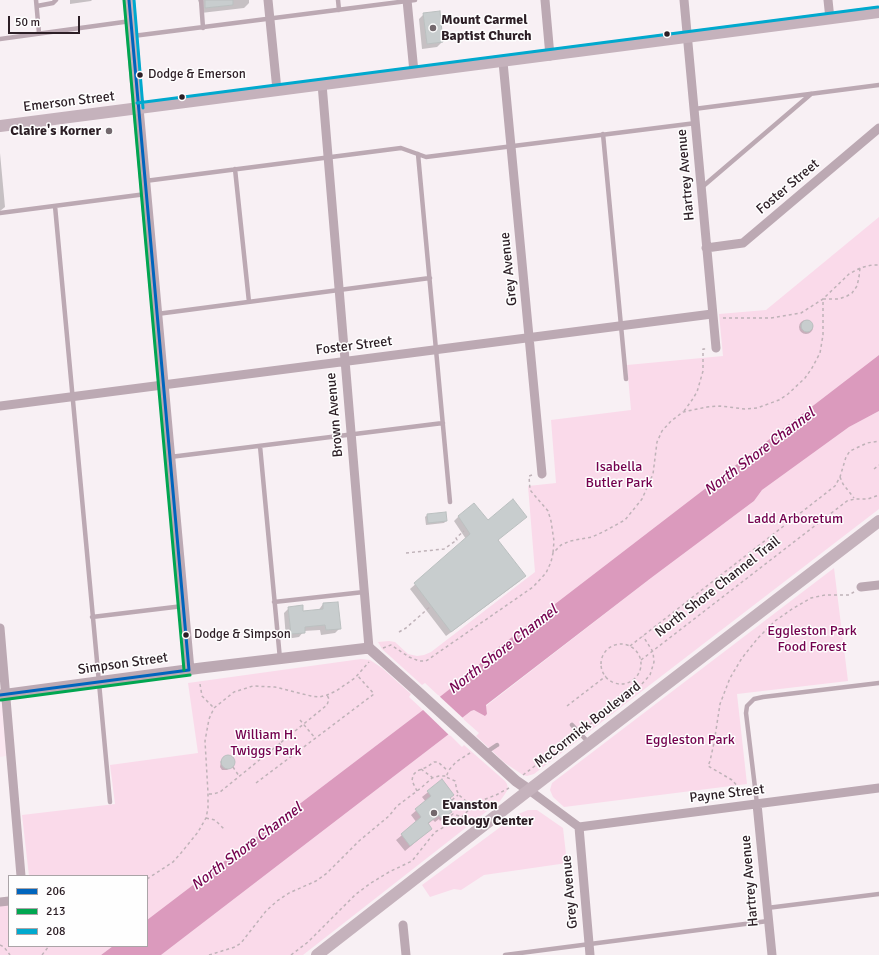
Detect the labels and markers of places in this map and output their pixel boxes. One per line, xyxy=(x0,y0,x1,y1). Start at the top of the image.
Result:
place label: Mount Carmel Baptist Church xyxy=(441,12,532,44)
marker: Mount Carmel Baptist Church xyxy=(428,23,438,33)
unlabelled marker xyxy=(662,29,672,39)
place label: Dodge & Emerson xyxy=(148,67,246,83)
marker: Dodge & Emerson xyxy=(135,70,145,80)
unlabelled marker xyxy=(177,92,187,102)
place label: Claire's Korner xyxy=(10,123,101,139)
marker: Claire's Korner xyxy=(104,126,114,136)
place label: Dodge & Simpson xyxy=(194,627,291,643)
marker: Dodge & Simpson xyxy=(181,630,191,640)
place label: Evanston Ecology Center xyxy=(442,797,534,830)
marker: Evanston Ecology Center xyxy=(429,808,439,818)

